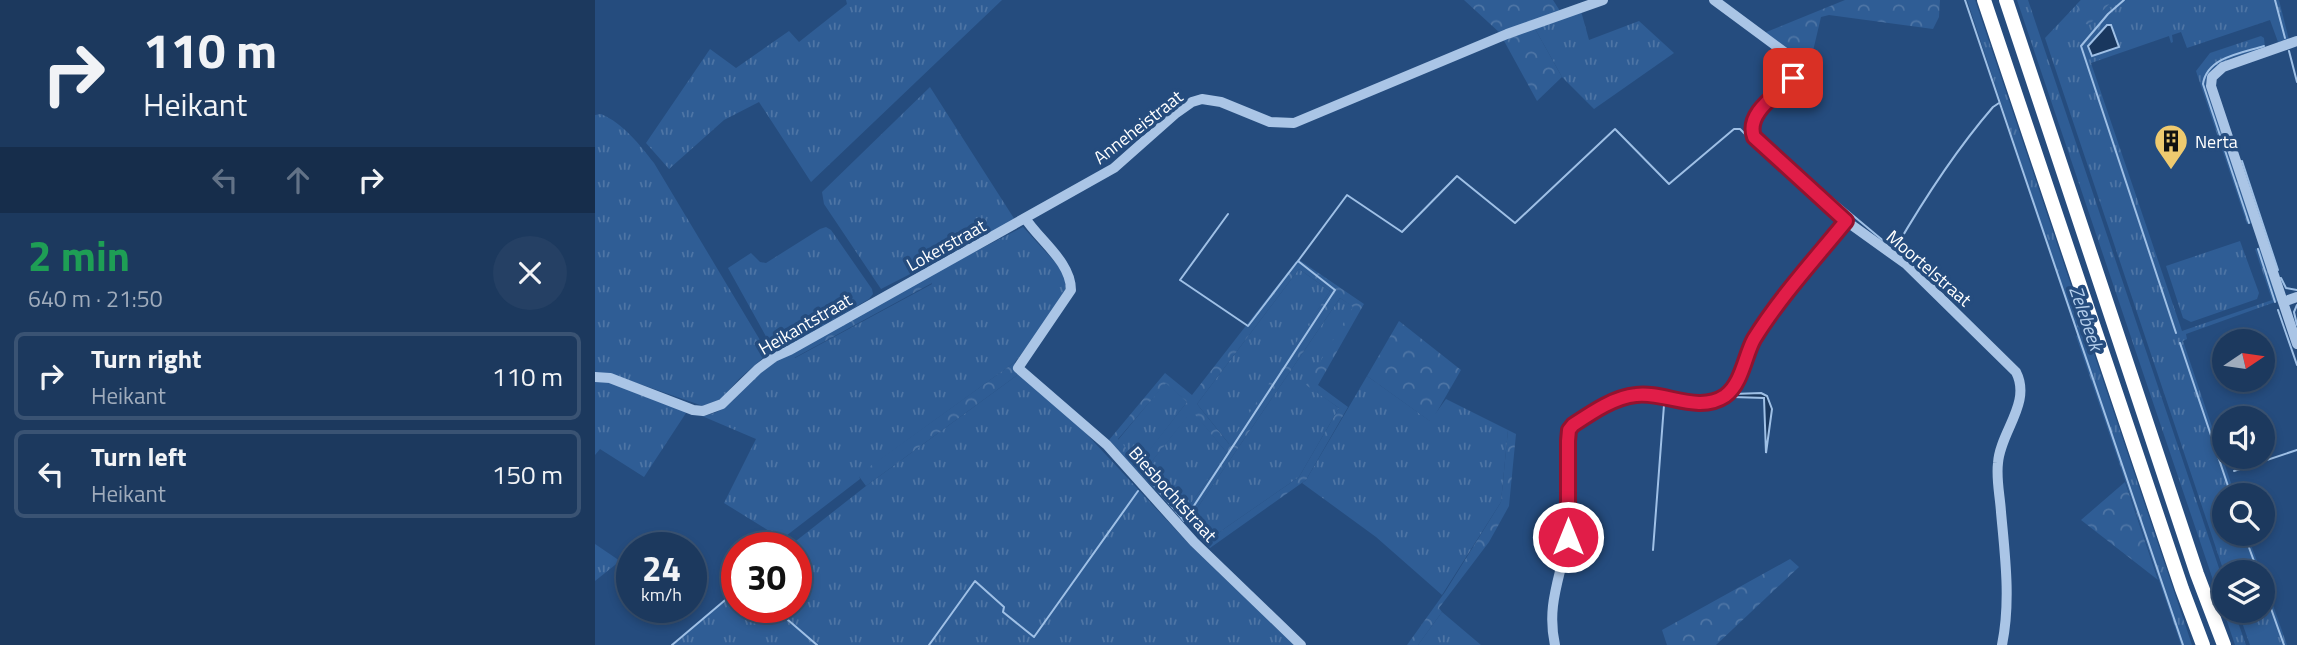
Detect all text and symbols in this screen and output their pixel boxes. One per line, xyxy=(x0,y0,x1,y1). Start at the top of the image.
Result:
text: 110 m xyxy=(143,12,277,87)
icon: right xyxy=(28,28,119,119)
pin xyxy=(1763,48,1823,108)
icon: arrive xyxy=(1774,59,1812,97)
text: Heikant xyxy=(143,80,247,128)
street label: Anneheistraat xyxy=(1087,83,1189,171)
building icon: Nerta xyxy=(2152,122,2190,171)
place label: Nerta xyxy=(2195,128,2238,155)
icon: left xyxy=(206,161,244,199)
icon: ahead xyxy=(279,161,317,199)
icon: right xyxy=(352,161,390,199)
street label: Lokerstraat xyxy=(901,212,991,278)
text: 2 min xyxy=(28,223,130,287)
street label: Moortelstraat xyxy=(1880,223,1978,313)
button: close xyxy=(493,236,567,310)
text: 640 m · 21:50 xyxy=(28,281,163,316)
water label: Zelebeek xyxy=(2062,282,2112,356)
street label: Heikantstraat xyxy=(753,286,857,362)
north arrow xyxy=(2212,329,2275,392)
map controls xyxy=(2212,329,2275,623)
text: Turn right xyxy=(91,339,202,378)
icon: right xyxy=(32,357,70,395)
text: 110 m xyxy=(492,357,563,396)
text: Heikant xyxy=(91,378,166,413)
button: sound xyxy=(2212,406,2275,469)
text: Turn left xyxy=(91,437,186,476)
street label: Biesbochtstraat xyxy=(1123,440,1224,548)
icon: left xyxy=(32,455,70,493)
text: 150 m xyxy=(492,455,563,494)
text: Heikant xyxy=(91,476,166,511)
button: search xyxy=(2212,483,2275,546)
position arrow xyxy=(1531,500,1605,574)
speed limit sign: 30 xyxy=(721,532,812,623)
text: 24 xyxy=(642,541,681,595)
button: layers xyxy=(2212,560,2275,623)
text: km/h xyxy=(641,581,682,608)

